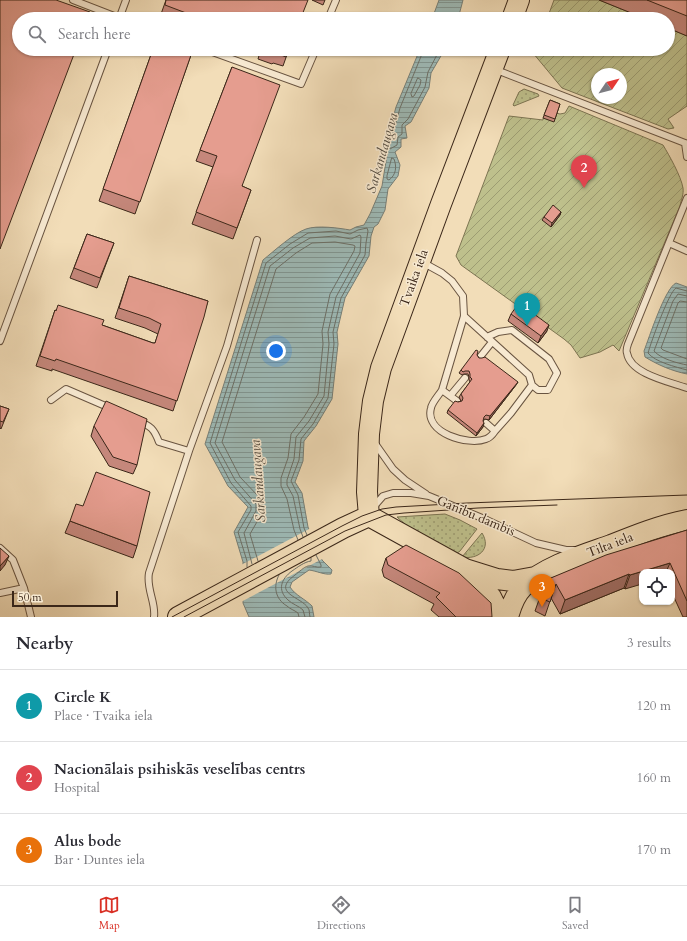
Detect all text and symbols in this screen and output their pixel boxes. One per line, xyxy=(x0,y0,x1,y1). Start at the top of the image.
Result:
search box xyxy=(12,12,675,56)
icon: search xyxy=(26,23,48,45)
text: Search here xyxy=(58,24,131,44)
north arrow xyxy=(591,68,627,104)
water label: Sarkandaugava xyxy=(361,111,403,195)
pin: 2 xyxy=(571,155,597,188)
street label: Tvaika iela xyxy=(395,246,433,309)
pin: 1 xyxy=(514,293,540,326)
your location xyxy=(266,341,286,361)
water label: Sarkandaugava xyxy=(246,439,270,523)
street label: Ganību dambis xyxy=(434,491,518,541)
street label: Tilta iela xyxy=(584,528,636,562)
map controls xyxy=(639,569,675,605)
button: locate xyxy=(639,569,675,605)
pin: 3 xyxy=(529,574,555,607)
scale bar xyxy=(12,589,118,608)
text: 50 m xyxy=(18,590,42,605)
text: Nearby xyxy=(16,632,73,655)
text: 3 results xyxy=(627,634,671,652)
text: Circle K xyxy=(54,687,111,707)
text: 1 xyxy=(26,697,32,715)
text: 120 m xyxy=(637,697,671,715)
text: Place · Tvaika iela xyxy=(54,707,153,725)
text: Nacionālais psihiskās veselības centrs xyxy=(54,759,305,779)
text: 2 xyxy=(26,769,32,787)
text: 160 m xyxy=(637,769,671,787)
text: Hospital xyxy=(54,779,100,797)
text: Alus bode xyxy=(54,831,121,851)
text: 3 xyxy=(26,841,32,859)
text: 170 m xyxy=(637,841,671,859)
text: Bar · Duntes iela xyxy=(54,851,145,869)
tab: Map xyxy=(98,894,120,933)
tab: Directions xyxy=(317,894,365,933)
tab: Saved xyxy=(562,894,589,933)

